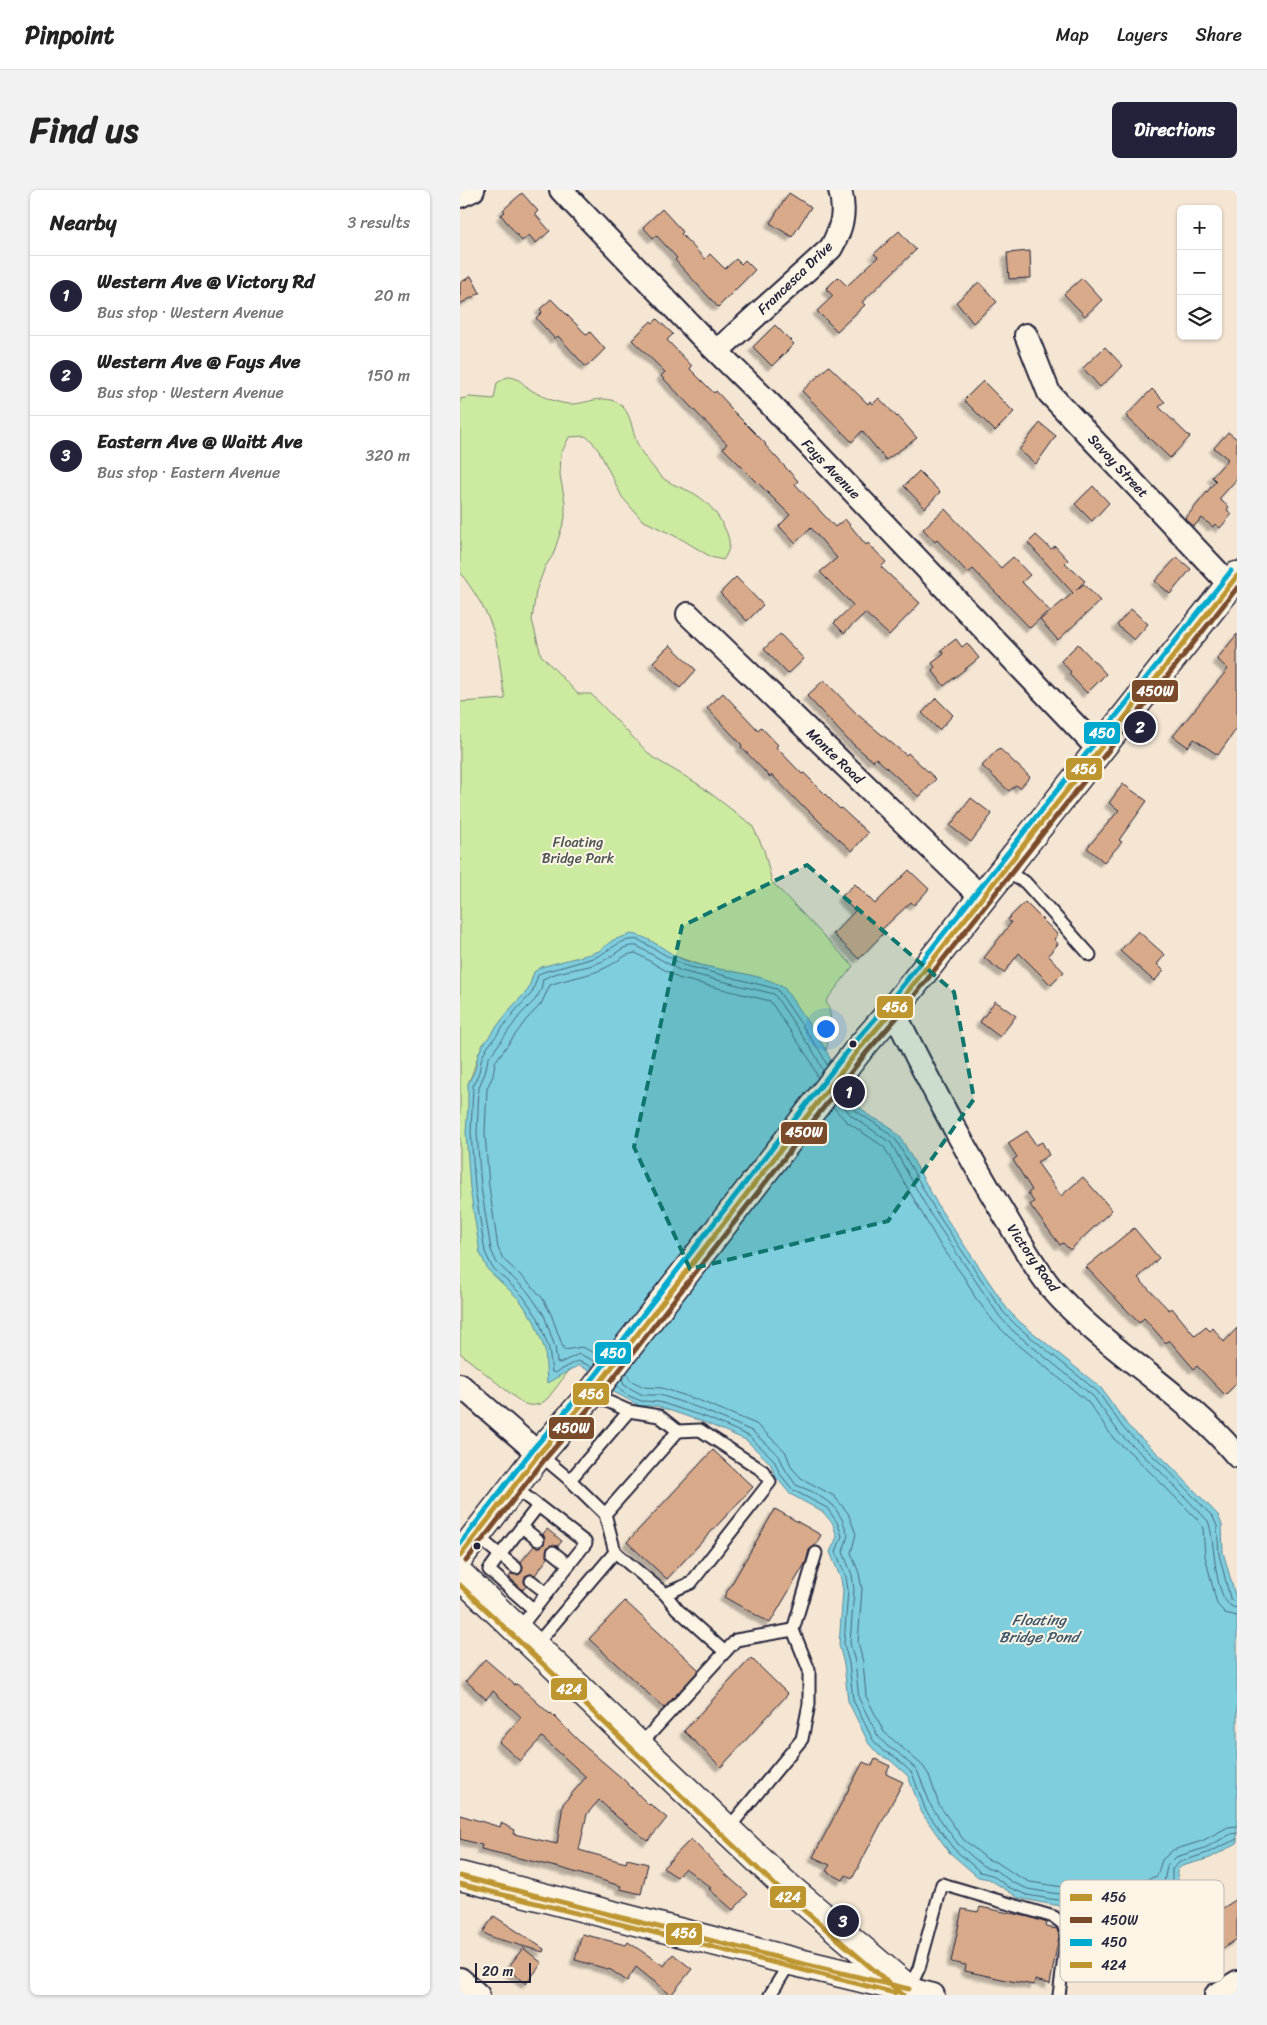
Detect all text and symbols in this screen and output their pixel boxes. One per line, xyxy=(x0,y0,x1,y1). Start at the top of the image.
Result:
text: Pinpoint xyxy=(25,14,114,56)
text: Map xyxy=(1056,19,1089,51)
text: Layers xyxy=(1117,19,1168,51)
text: Share xyxy=(1196,19,1242,51)
text: Find us xyxy=(30,99,138,161)
button: Directions xyxy=(1112,102,1237,158)
text: Nearby xyxy=(50,204,116,242)
map controls xyxy=(1177,205,1222,340)
button: + xyxy=(1177,205,1222,250)
text: 3 results xyxy=(347,208,410,237)
street label: Francesca Drive xyxy=(751,235,839,321)
button: − xyxy=(1177,250,1222,295)
text: Western Ave @ Victory Rd xyxy=(97,265,314,298)
text: 1 xyxy=(63,281,69,310)
text: 20 m xyxy=(374,281,410,310)
button: layers xyxy=(1177,295,1222,340)
text: Bus stop · Western Avenue xyxy=(97,298,284,327)
text: Western Ave @ Fays Ave xyxy=(97,345,301,378)
text: 2 xyxy=(61,361,71,390)
text: 150 m xyxy=(367,361,410,390)
text: Bus stop · Western Avenue xyxy=(97,378,284,407)
text: Eastern Ave @ Waitt Ave xyxy=(97,425,302,458)
street label: Savoy Street xyxy=(1081,428,1155,504)
street label: Fays Avenue xyxy=(795,433,867,505)
text: 3 xyxy=(62,441,70,470)
text: 320 m xyxy=(365,441,410,470)
text: Bus stop · Eastern Avenue xyxy=(97,458,280,487)
line badge: 450W xyxy=(1131,679,1179,703)
text: 450W xyxy=(1136,679,1175,704)
pin: 2 xyxy=(1124,708,1156,746)
line badge: 450 xyxy=(1083,721,1121,745)
text: 450 xyxy=(1088,721,1115,746)
street label: Monte Road xyxy=(800,722,871,791)
line badge: 456 xyxy=(1065,757,1103,781)
text: 456 xyxy=(1070,757,1097,782)
park label: Floating Bridge Park xyxy=(542,830,615,871)
line badge: 456 xyxy=(876,995,914,1019)
text: 456 xyxy=(881,995,908,1020)
your location xyxy=(813,1016,839,1042)
unlabelled marker xyxy=(848,1039,858,1049)
pin: 1 xyxy=(833,1073,865,1111)
text: 450W xyxy=(785,1120,824,1145)
line badge: 450W xyxy=(780,1121,828,1145)
street label: Victory Road xyxy=(1000,1219,1067,1299)
line badge: 450 xyxy=(594,1341,632,1365)
text: 450 xyxy=(599,1341,626,1366)
line badge: 456 xyxy=(572,1382,610,1406)
text: 456 xyxy=(577,1382,604,1407)
line badge: 450W xyxy=(548,1416,595,1440)
text: 450W xyxy=(552,1416,591,1441)
unlabelled marker xyxy=(472,1541,482,1551)
water label: Floating Bridge Pond xyxy=(999,1607,1083,1650)
line badge: 424 xyxy=(550,1677,588,1701)
text: 424 xyxy=(555,1677,582,1702)
legend xyxy=(1060,1880,1224,1982)
line badge: 424 xyxy=(769,1885,807,1909)
text: 424 xyxy=(774,1885,801,1910)
text: 456 xyxy=(1101,1885,1126,1910)
pin: 3 xyxy=(827,1902,859,1940)
text: 450W xyxy=(1101,1908,1138,1933)
text: 456 xyxy=(670,1921,697,1946)
line badge: 456 xyxy=(665,1922,703,1946)
text: 450 xyxy=(1101,1930,1127,1955)
text: 424 xyxy=(1101,1953,1127,1978)
text: 20 m xyxy=(482,1959,513,1984)
scale bar xyxy=(475,1960,531,1983)

